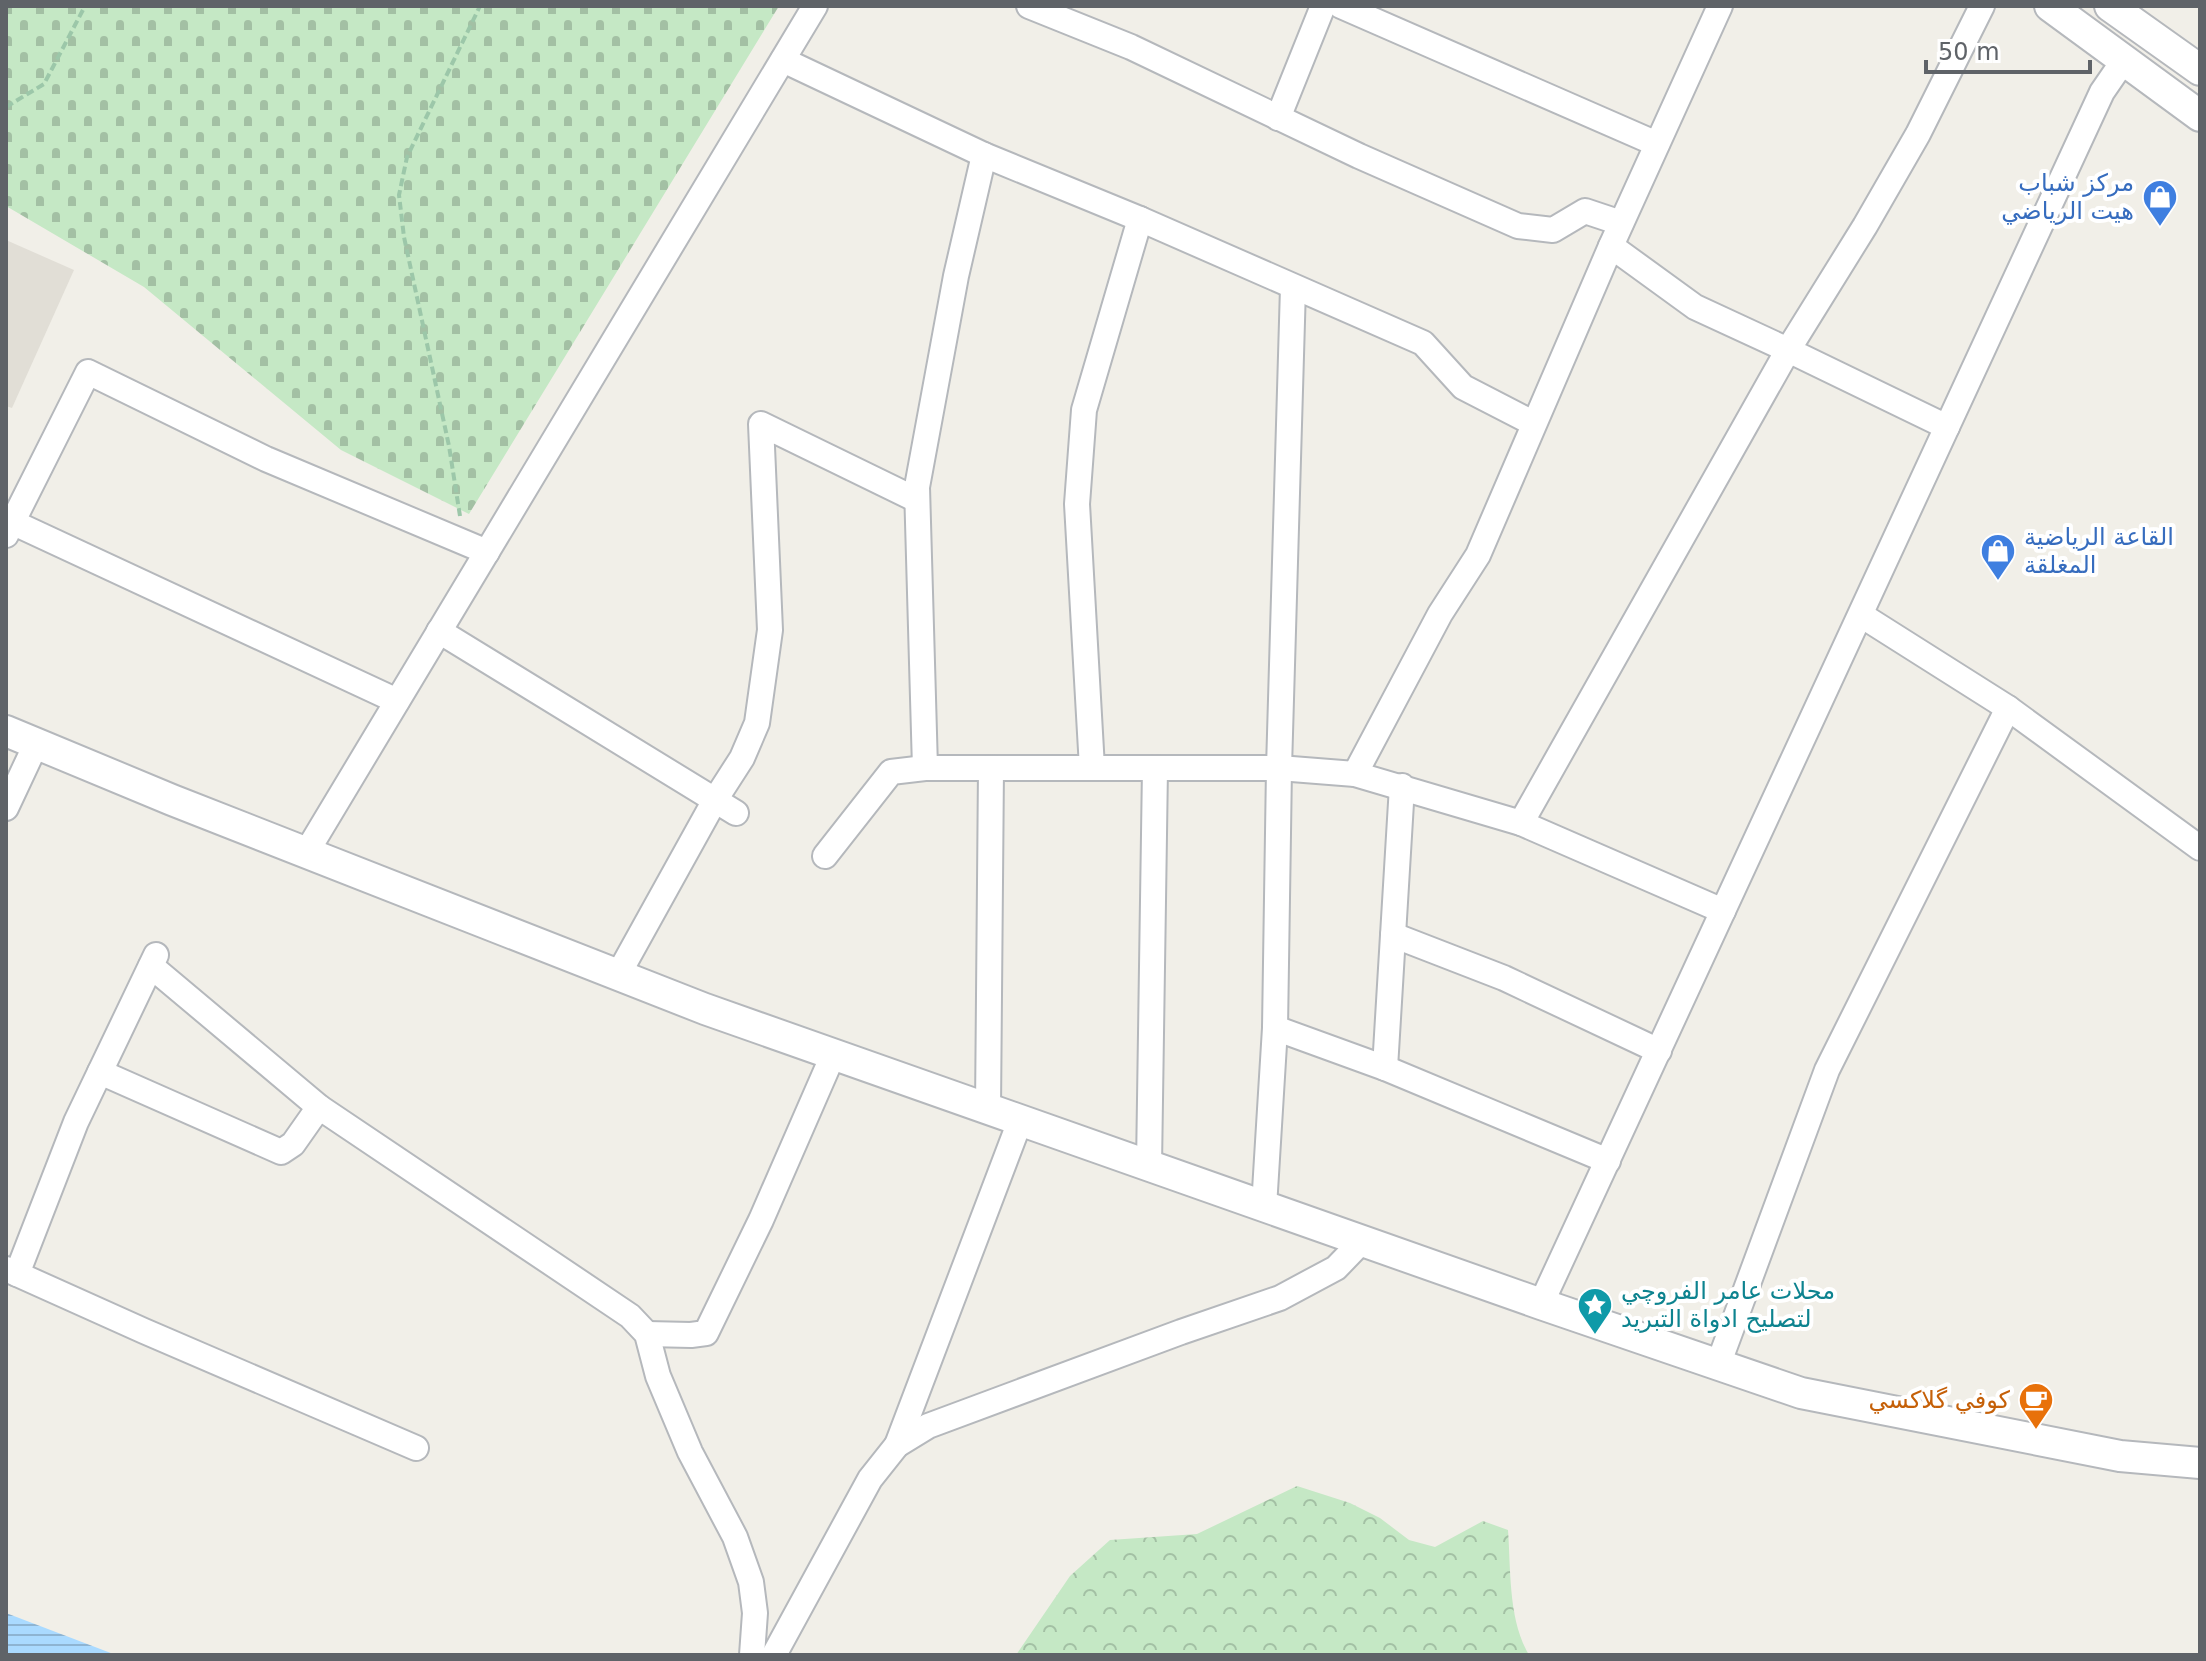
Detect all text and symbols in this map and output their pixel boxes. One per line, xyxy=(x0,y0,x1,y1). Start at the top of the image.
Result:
scale bar xyxy=(1926,24,2090,74)
text: 50 m xyxy=(1938,38,2000,66)
place label: مركز شباب هيت الرياضي xyxy=(2001,169,2134,225)
shop icon: مركز شباب هيت الرياضي xyxy=(2141,178,2179,228)
place label: القاعة الرياضية المغلقة xyxy=(2024,523,2174,579)
shop icon: القاعة الرياضية المغلقة xyxy=(1979,532,2017,582)
place label: محلات عامر الفروچي لتصليح ادواة التبريد xyxy=(1621,1277,1835,1333)
place icon: محلات عامر الفروچي لتصليح ادواة التبريد xyxy=(1576,1286,1614,1336)
cafe icon: كوفي گلاكسي xyxy=(2017,1381,2055,1431)
place label: كوفي گلاكسي xyxy=(1868,1386,2011,1414)

